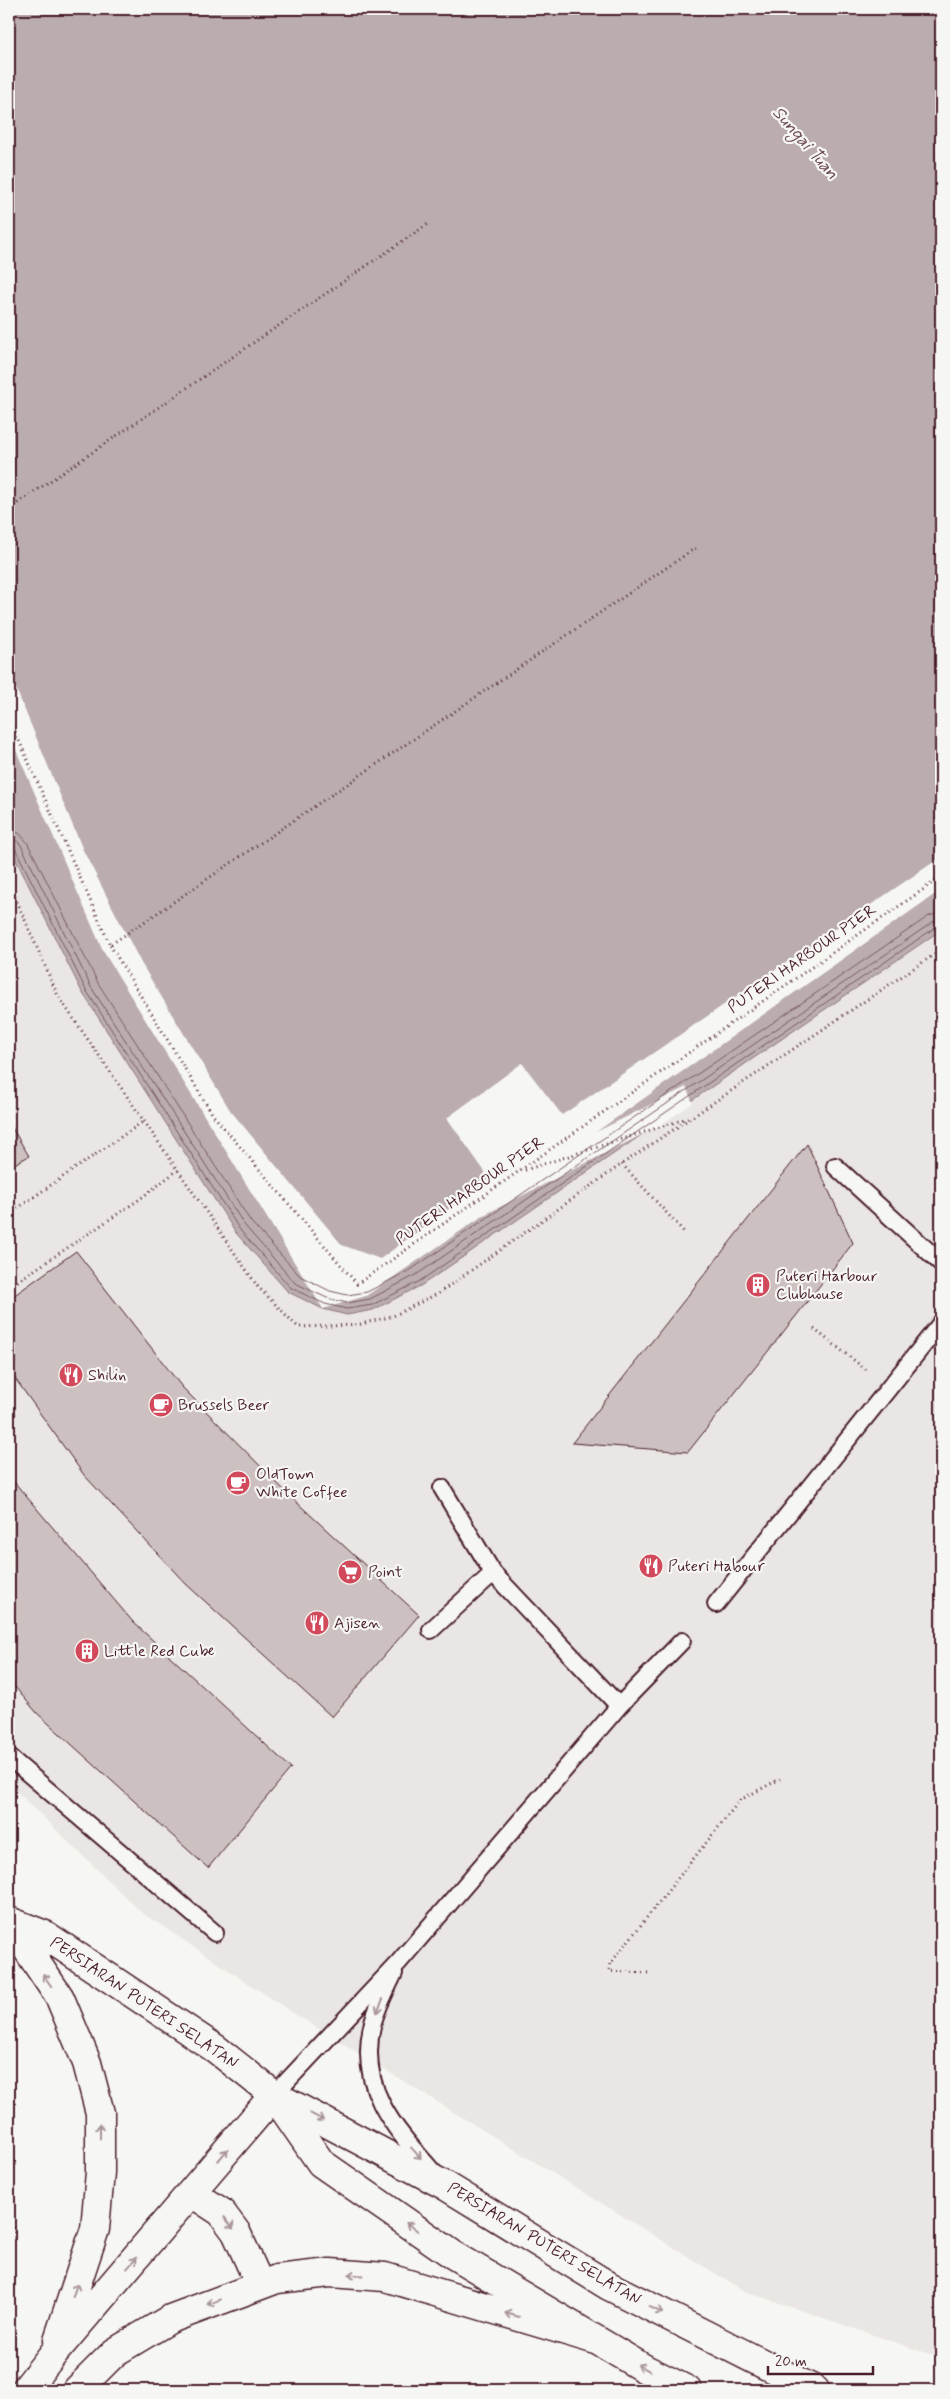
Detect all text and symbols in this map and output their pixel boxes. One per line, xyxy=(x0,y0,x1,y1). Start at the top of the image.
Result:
water label: Sungai Tuan xyxy=(765,101,844,186)
street label: PUTERI HARBOUR PIER xyxy=(724,900,880,1018)
street label: PUTERI HARBOUR PIER xyxy=(392,1132,548,1250)
place label: Puteri Harbour Clubhouse xyxy=(776,1266,878,1305)
building icon: Puteri Harbour Clubhouse xyxy=(745,1272,771,1298)
restaurant icon: Shilin xyxy=(58,1362,84,1388)
place label: Shilin xyxy=(88,1365,126,1386)
cafe icon: Brussels Beer xyxy=(148,1392,174,1418)
place label: Brussels Beer xyxy=(178,1395,270,1416)
place label: OldTown White Coffee xyxy=(256,1464,348,1503)
cafe icon: OldTown White Coffee xyxy=(225,1470,251,1496)
restaurant icon: Puteri Habour xyxy=(638,1553,664,1579)
place label: Puteri Habour xyxy=(668,1556,765,1577)
supermarket icon: Point xyxy=(337,1559,363,1585)
place label: Point xyxy=(368,1562,403,1583)
restaurant icon: Ajisen xyxy=(304,1610,330,1636)
place label: Ajisen xyxy=(334,1613,381,1634)
building icon: Little Red Cube xyxy=(74,1638,100,1664)
place label: Little Red Cube xyxy=(104,1641,215,1662)
street label: PERSIARAN PUTERI SELATAN xyxy=(46,1932,243,2074)
one-way arrow xyxy=(42,1973,52,1987)
one-way arrow xyxy=(374,1998,384,2013)
one-way arrow xyxy=(309,2113,323,2123)
one-way arrow xyxy=(95,2123,105,2140)
one-way arrow xyxy=(410,2147,422,2160)
one-way arrow xyxy=(217,2149,229,2162)
street label: PERSIARAN PUTERI SELATAN xyxy=(443,2178,645,2311)
one-way arrow xyxy=(224,2216,235,2229)
one-way arrow xyxy=(405,2221,419,2232)
one-way arrow xyxy=(126,2257,137,2270)
one-way arrow xyxy=(348,2271,364,2280)
one-way arrow xyxy=(71,2283,80,2299)
one-way arrow xyxy=(207,2298,222,2307)
one-way arrow xyxy=(648,2306,663,2315)
one-way arrow xyxy=(505,2310,521,2320)
scale bar xyxy=(768,2344,872,2376)
text: 20 m xyxy=(775,2352,807,2372)
one-way arrow xyxy=(636,2363,651,2373)

